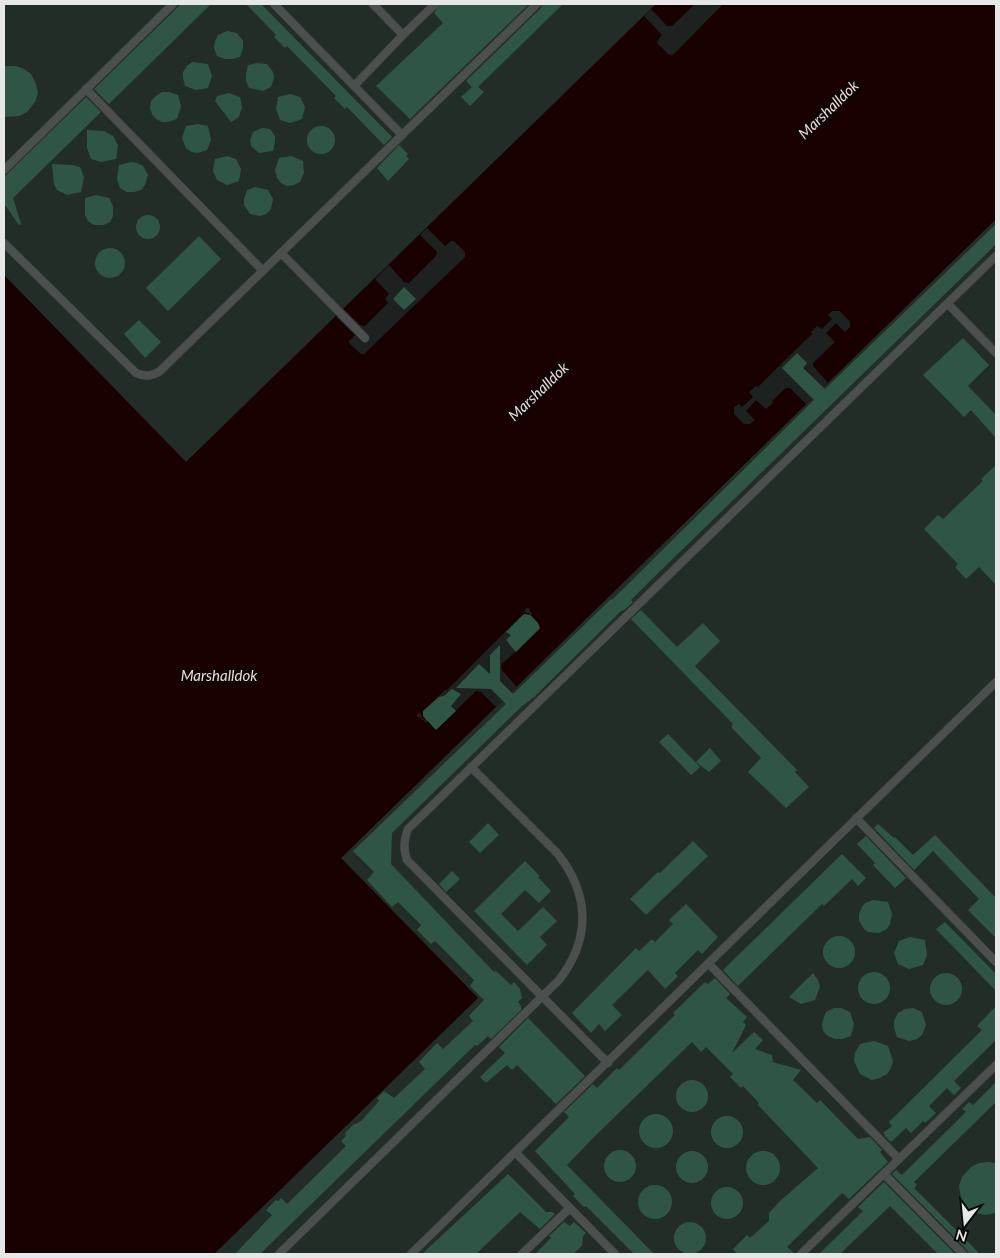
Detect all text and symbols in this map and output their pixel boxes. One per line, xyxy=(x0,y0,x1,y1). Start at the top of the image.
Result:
water label: Marshalldok xyxy=(794,75,862,142)
water label: Marshalldok xyxy=(504,357,572,424)
water label: Marshalldok xyxy=(181,666,258,684)
north arrow xyxy=(940,1198,990,1248)
text: N xyxy=(954,1226,969,1246)

